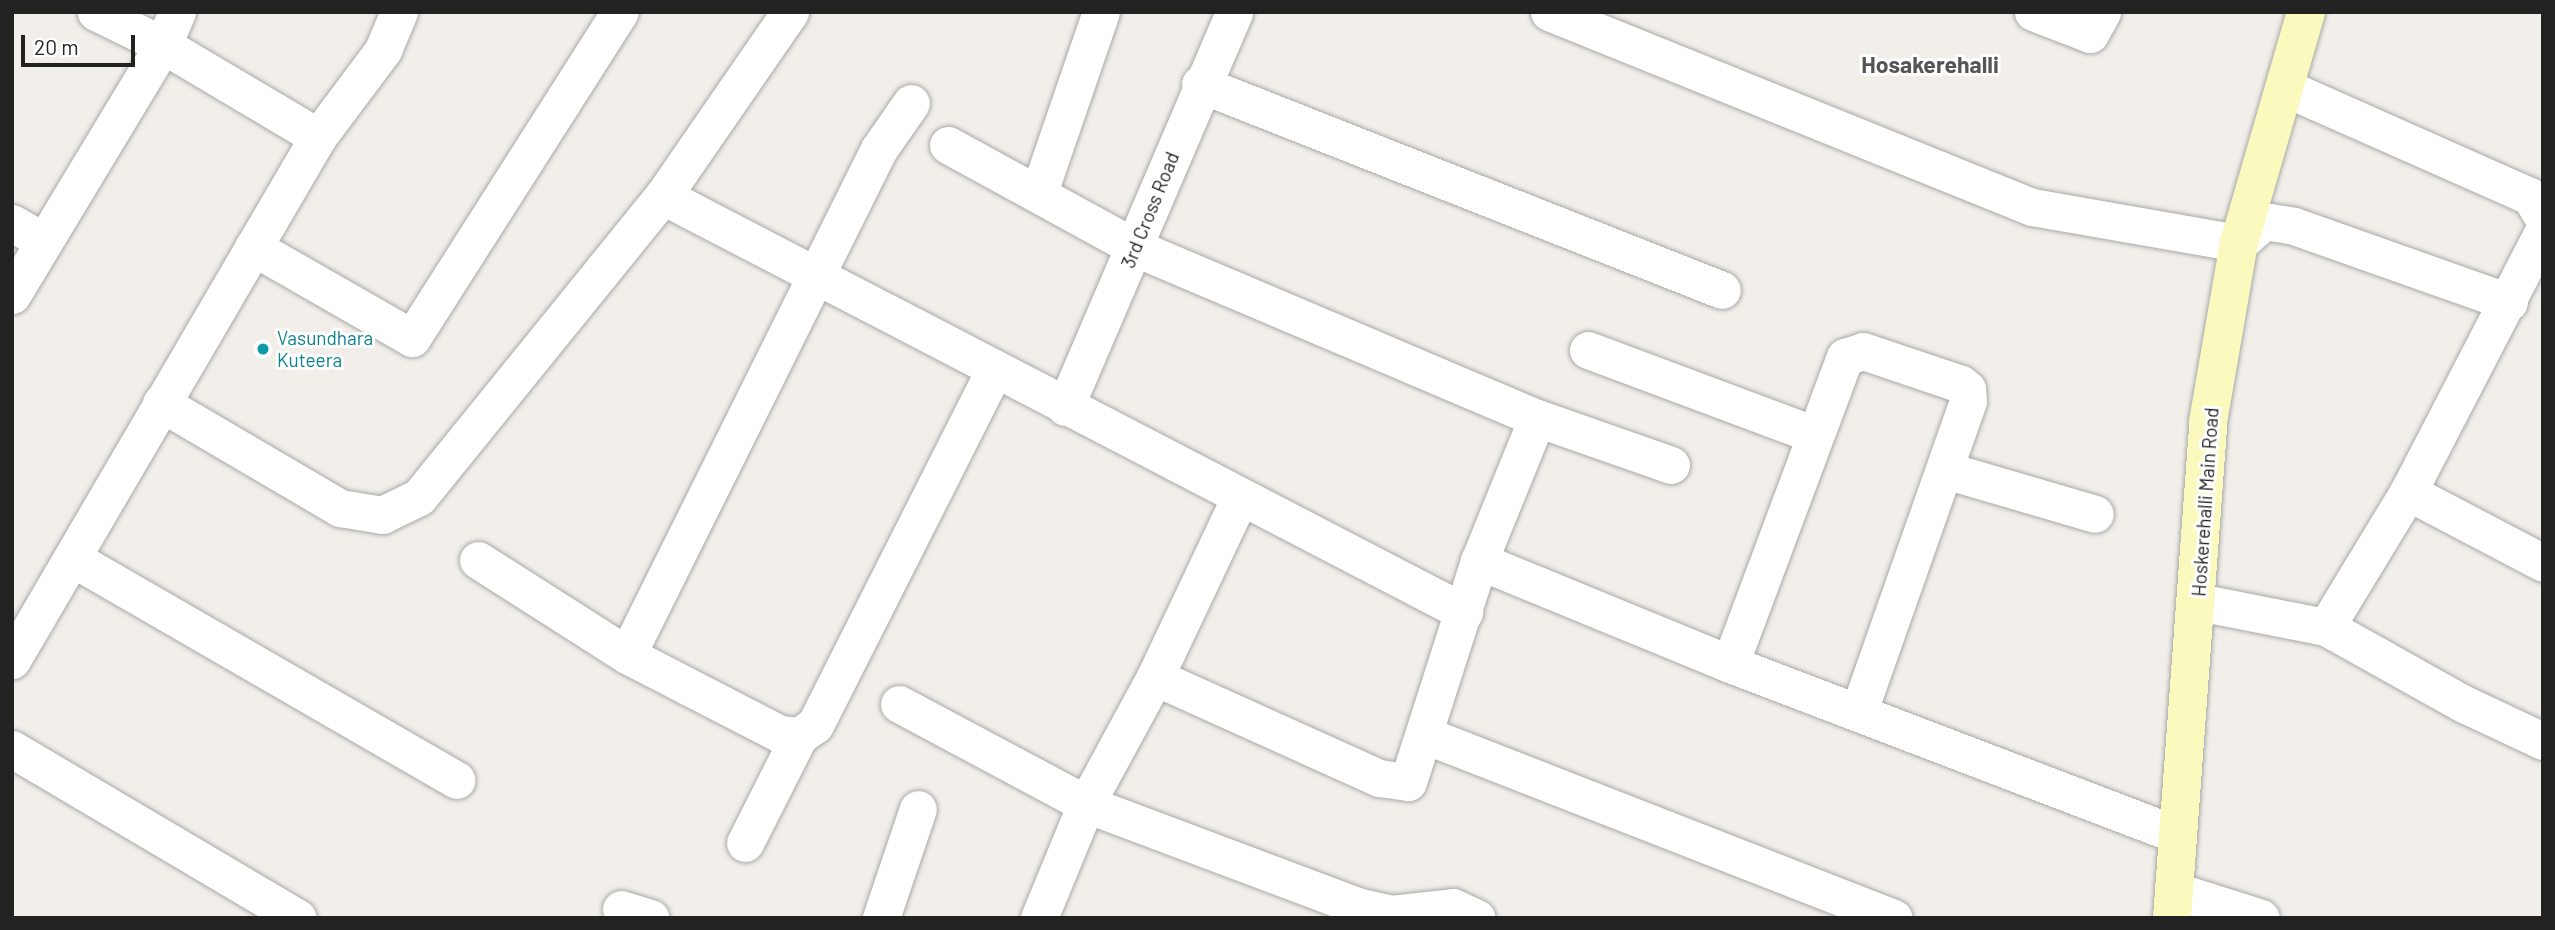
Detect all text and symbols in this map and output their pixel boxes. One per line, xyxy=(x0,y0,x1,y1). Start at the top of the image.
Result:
scale bar xyxy=(24,21,138,65)
text: 20 m xyxy=(34,34,79,59)
district label: Hosakerehalli xyxy=(1861,50,1999,78)
street label: 3rd Cross Road xyxy=(1116,149,1184,271)
place label: Vasundhara Kuteera xyxy=(277,327,373,371)
marker: Vasundhara Kuteera xyxy=(255,341,271,357)
street label: Hoskerehalli Main Road xyxy=(2187,407,2223,597)

